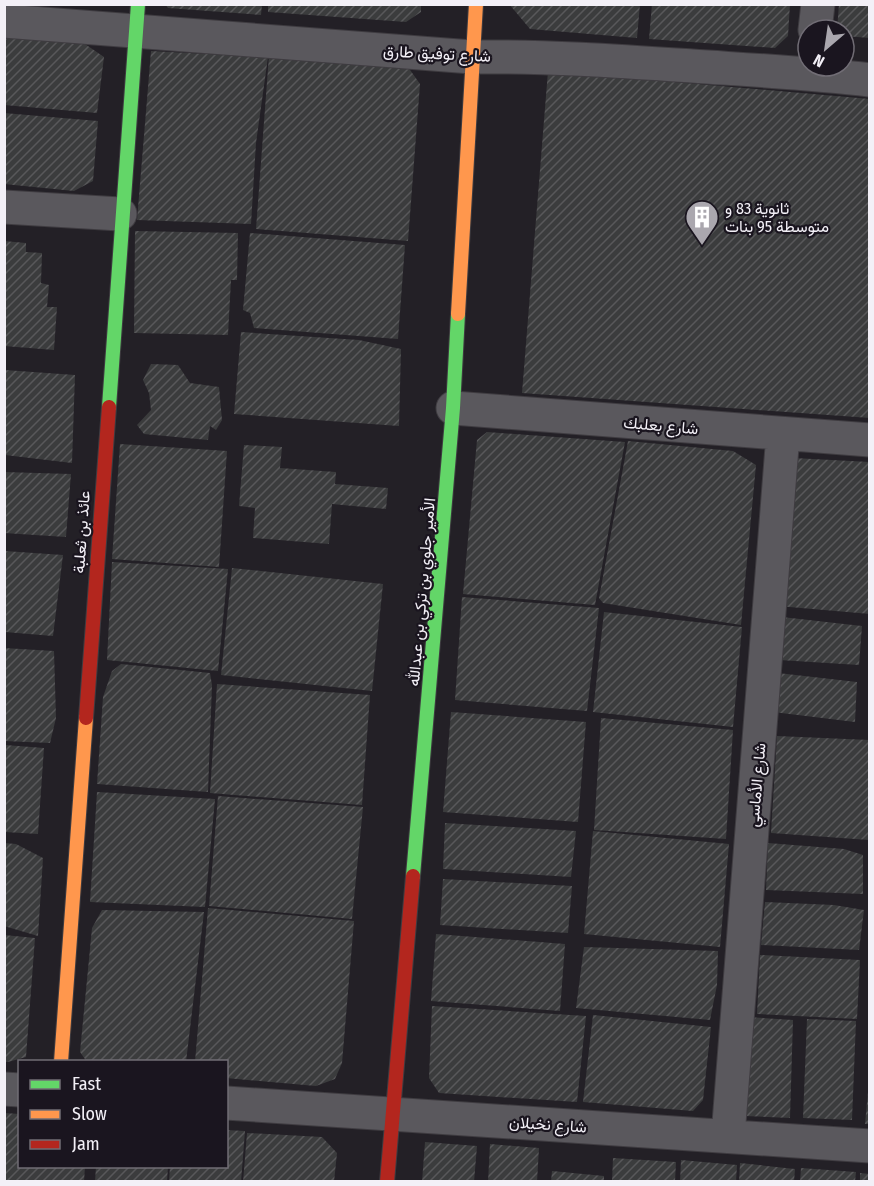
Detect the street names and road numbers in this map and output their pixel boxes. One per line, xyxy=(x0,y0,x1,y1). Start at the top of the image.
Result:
street label: شارع توفيق طارق xyxy=(383,41,491,68)
street label: شارع بعلبك xyxy=(623,413,699,440)
street label: عائذ بن ثعلبة xyxy=(69,490,95,574)
street label: الأمير جلوي بن تركي بن عبدالله xyxy=(404,497,443,687)
street label: شارع الأماسي xyxy=(743,742,774,828)
street label: شارع نخيلان xyxy=(508,1112,587,1139)

